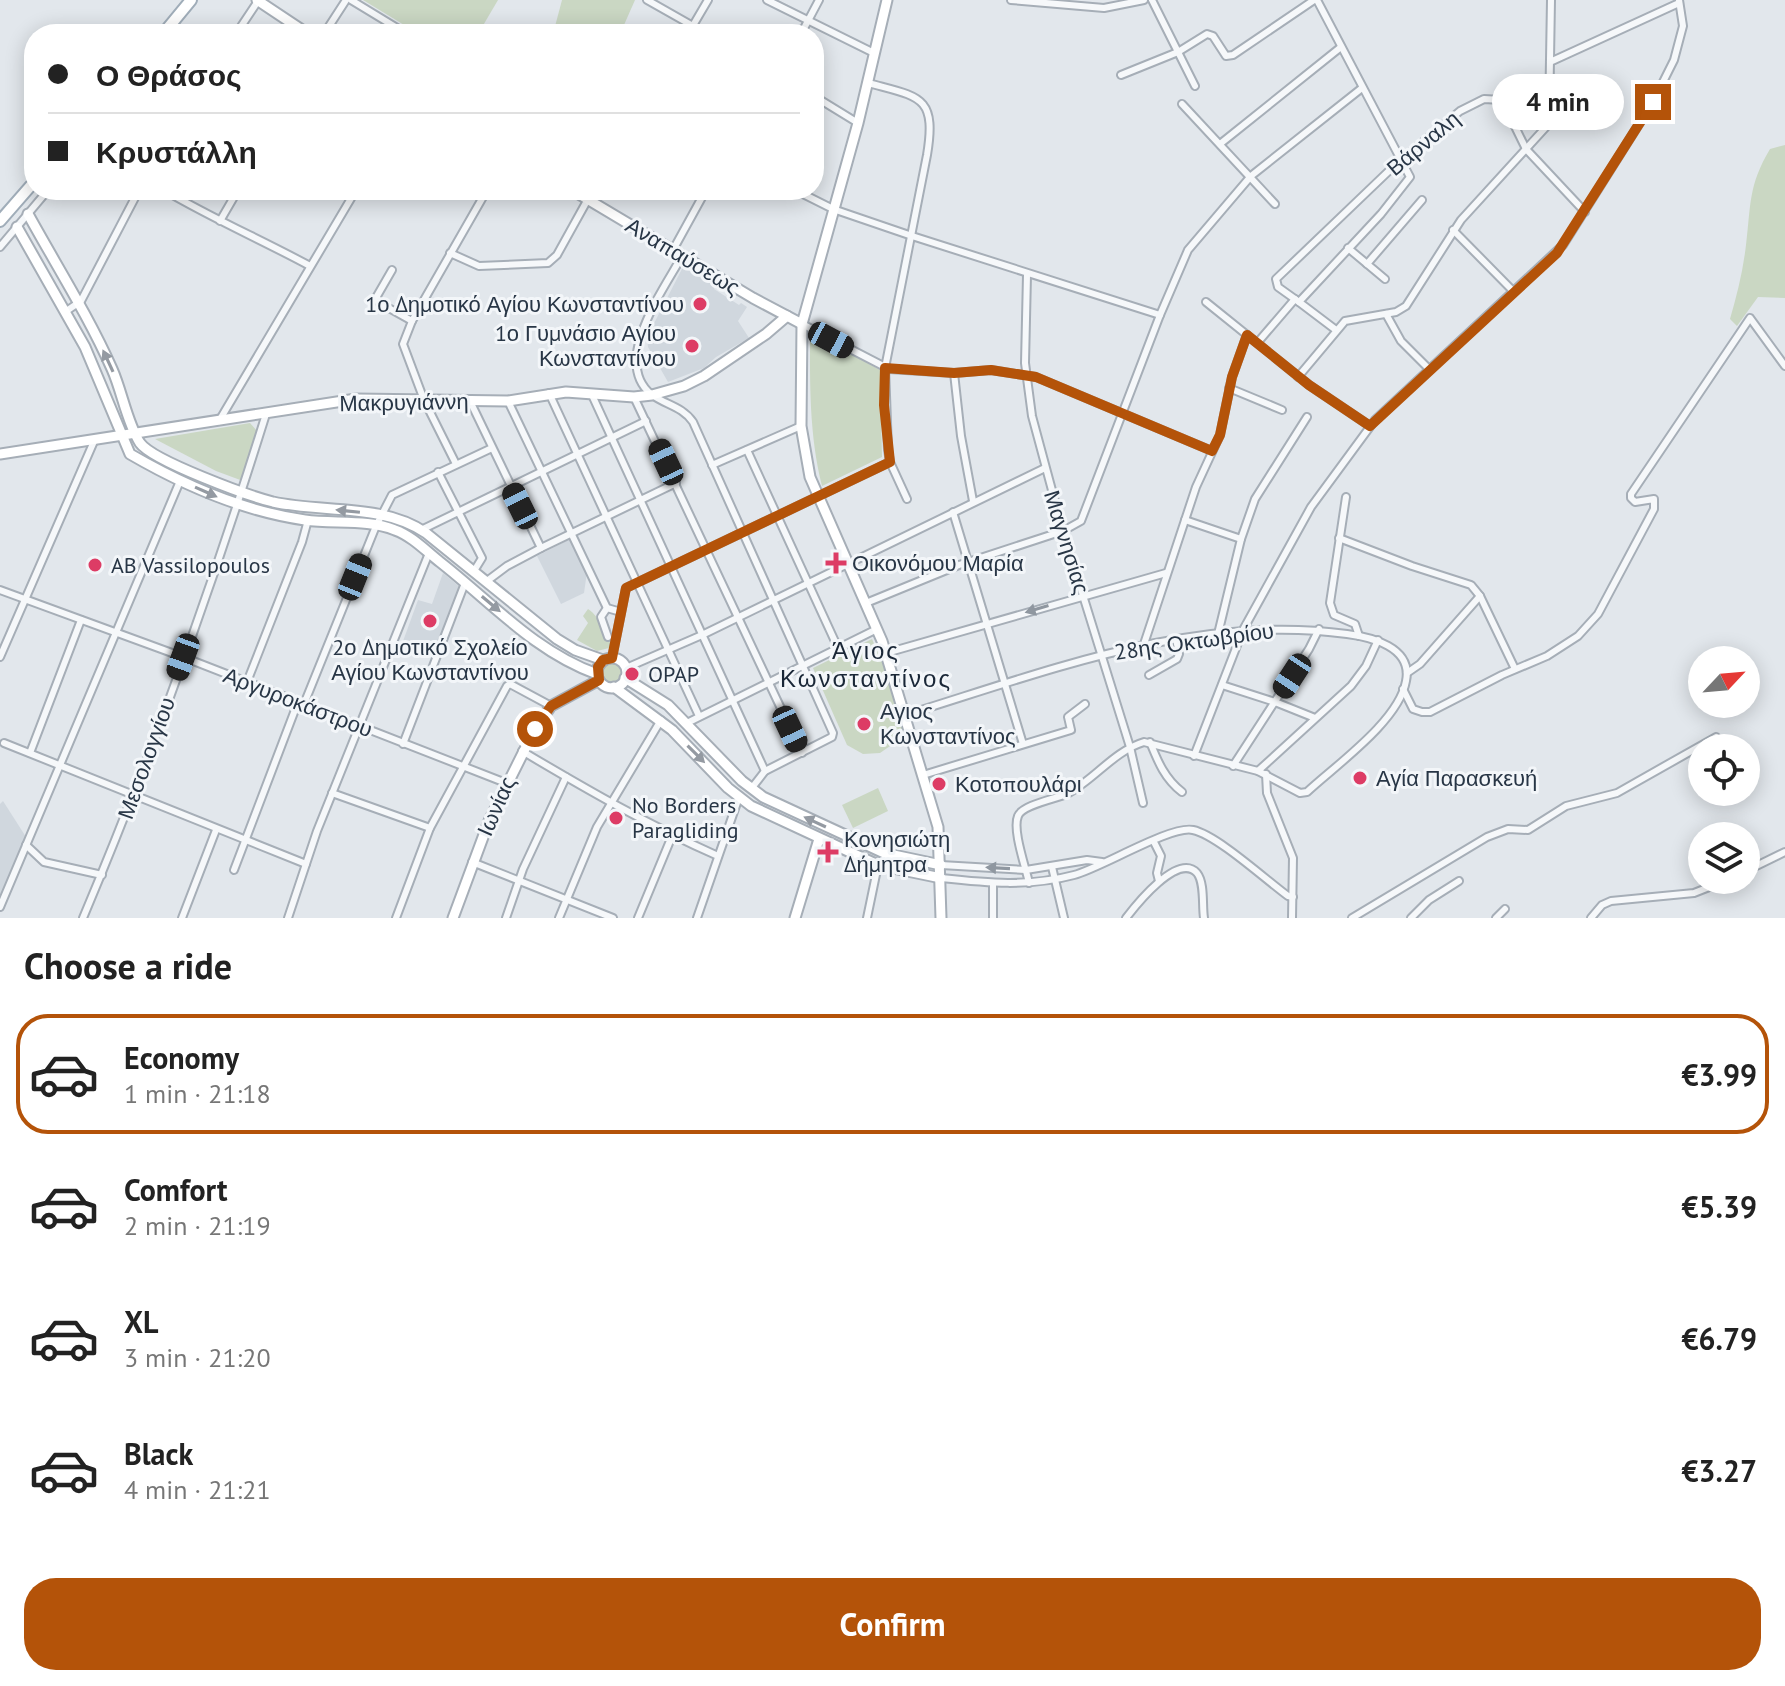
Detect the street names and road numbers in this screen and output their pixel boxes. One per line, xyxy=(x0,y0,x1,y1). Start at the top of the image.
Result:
street label: Βάρναλη xyxy=(1381,104,1465,182)
street label: Αναπαύσεως xyxy=(621,211,745,301)
street label: Μακρυγιάννη xyxy=(339,387,469,417)
street label: Μαγνησίας xyxy=(1038,487,1096,597)
street label: 28ης Οκτωβρίου xyxy=(1112,616,1276,666)
street label: Αργυροκάστρου xyxy=(219,661,377,743)
street label: Μεσολογγίου xyxy=(111,693,181,823)
street label: Ιωνίας xyxy=(470,772,522,840)

